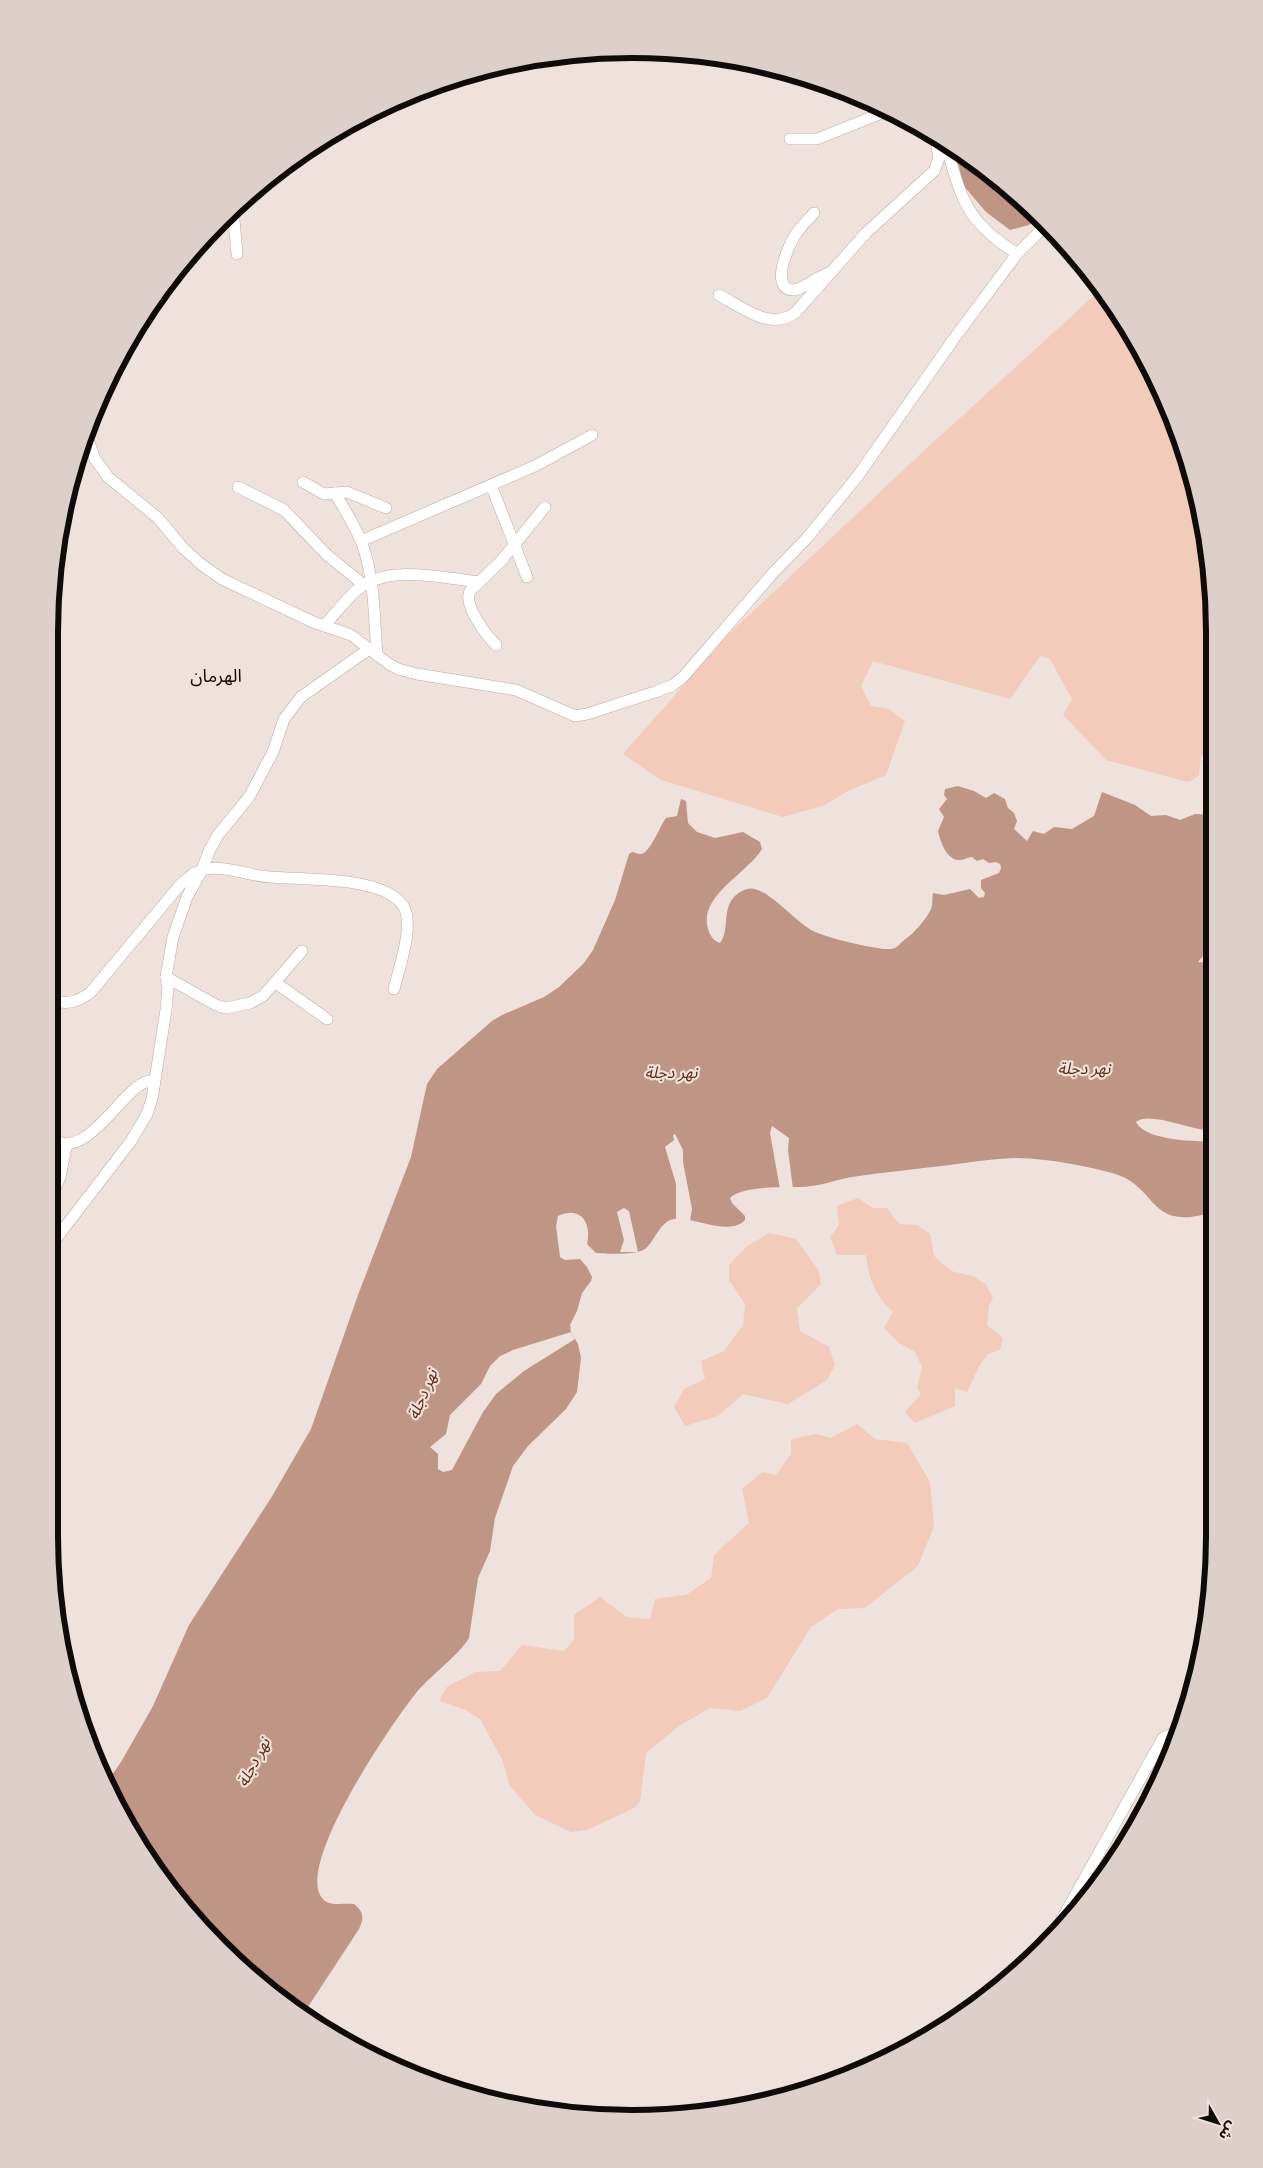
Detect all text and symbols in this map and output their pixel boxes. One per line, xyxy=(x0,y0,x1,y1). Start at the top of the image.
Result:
district label: الهرمان xyxy=(190,664,242,687)
water label: نهر دجلة xyxy=(1058,1058,1112,1078)
water label: نهر دجلة xyxy=(645,1062,699,1082)
water label: نهر دجلة xyxy=(403,1365,442,1422)
water label: نهر دجلة xyxy=(232,1733,275,1790)
north arrow xyxy=(1193,2098,1243,2148)
text: ش xyxy=(1216,2119,1241,2144)

